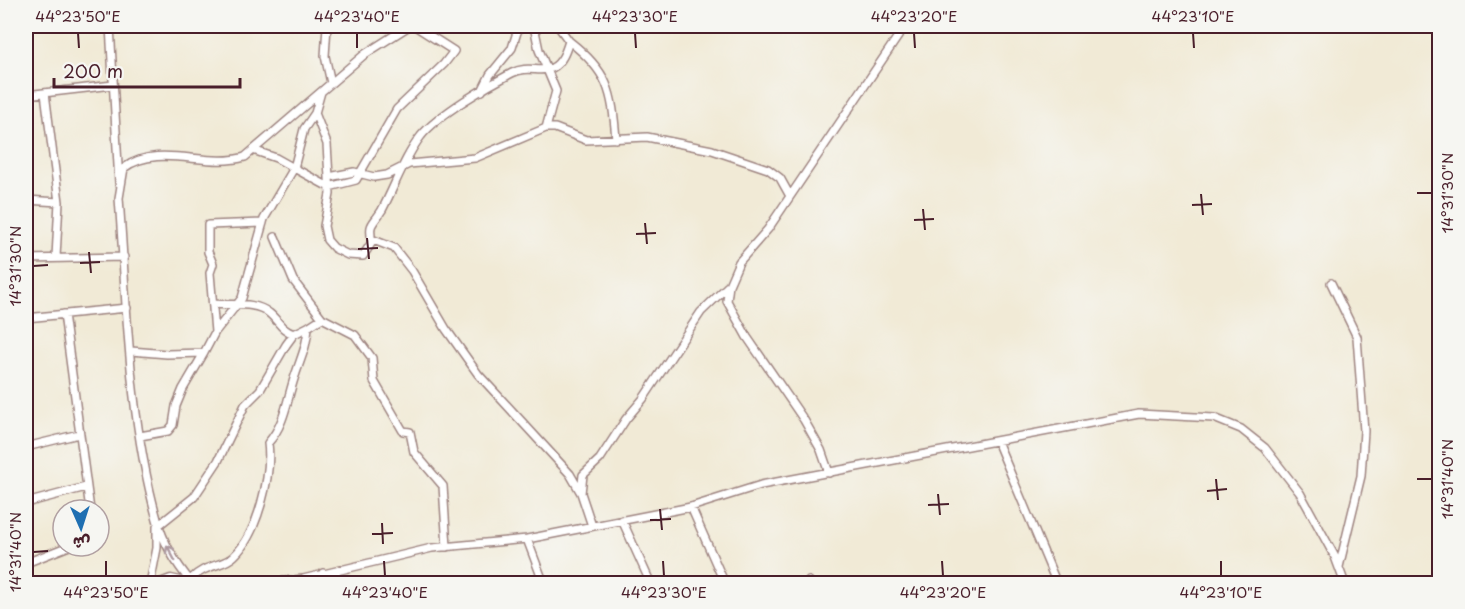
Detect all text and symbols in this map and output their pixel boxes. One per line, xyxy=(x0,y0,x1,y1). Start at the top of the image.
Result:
text: 44°23'50"E xyxy=(35,4,121,27)
text: 44°23'40"E xyxy=(314,4,400,27)
text: 44°23'30"E xyxy=(592,4,678,27)
text: 44°23'20"E xyxy=(871,4,957,27)
text: 44°23'10"E xyxy=(1152,4,1234,27)
scale bar xyxy=(54,51,240,89)
text: 200 m xyxy=(63,57,123,84)
text: 14°31'30"N xyxy=(1435,153,1458,233)
text: 14°31'30"N xyxy=(3,226,26,306)
text: 14°31'40"N xyxy=(1435,439,1458,519)
north arrow xyxy=(51,498,111,558)
text: 14°31'40"N xyxy=(3,512,26,592)
text: ش xyxy=(72,532,91,556)
one-way arrow xyxy=(165,545,176,563)
text: 44°23'50"E xyxy=(63,580,149,603)
text: 44°23'40"E xyxy=(342,580,428,603)
text: 44°23'30"E xyxy=(621,580,707,603)
text: 44°23'20"E xyxy=(900,580,986,603)
text: 44°23'10"E xyxy=(1180,580,1262,603)

